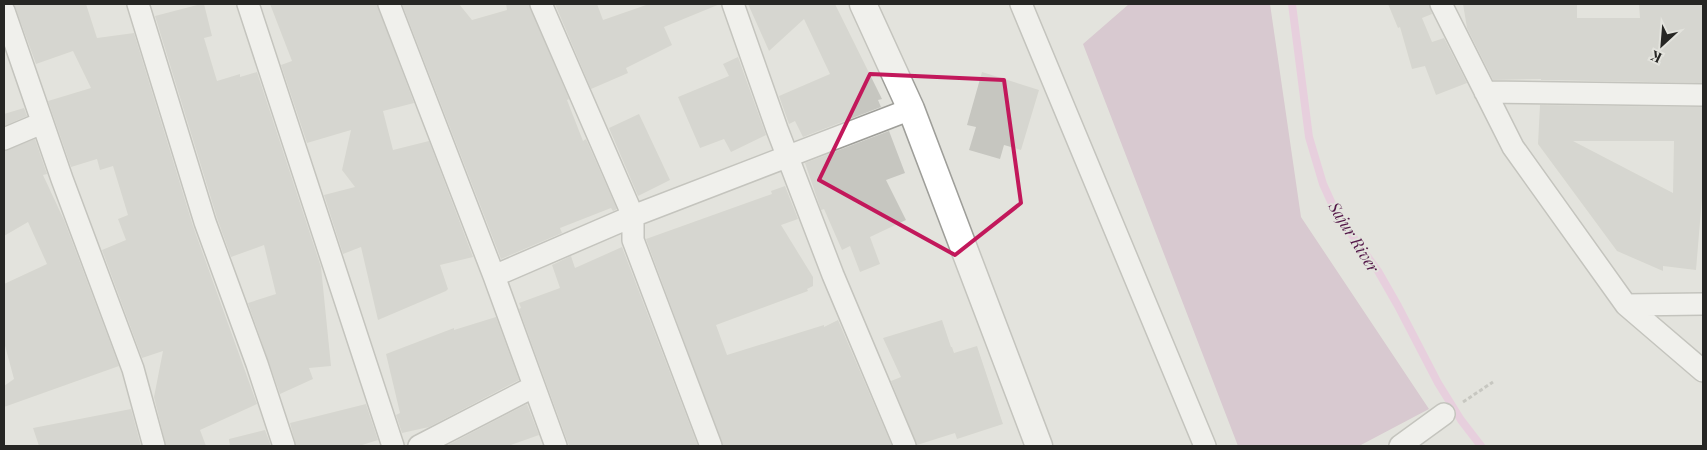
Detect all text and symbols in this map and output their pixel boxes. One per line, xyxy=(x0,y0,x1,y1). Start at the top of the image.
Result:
north arrow xyxy=(1637,20,1687,70)
text: K xyxy=(1647,46,1665,68)
water label: Sajur River xyxy=(1324,197,1385,277)

